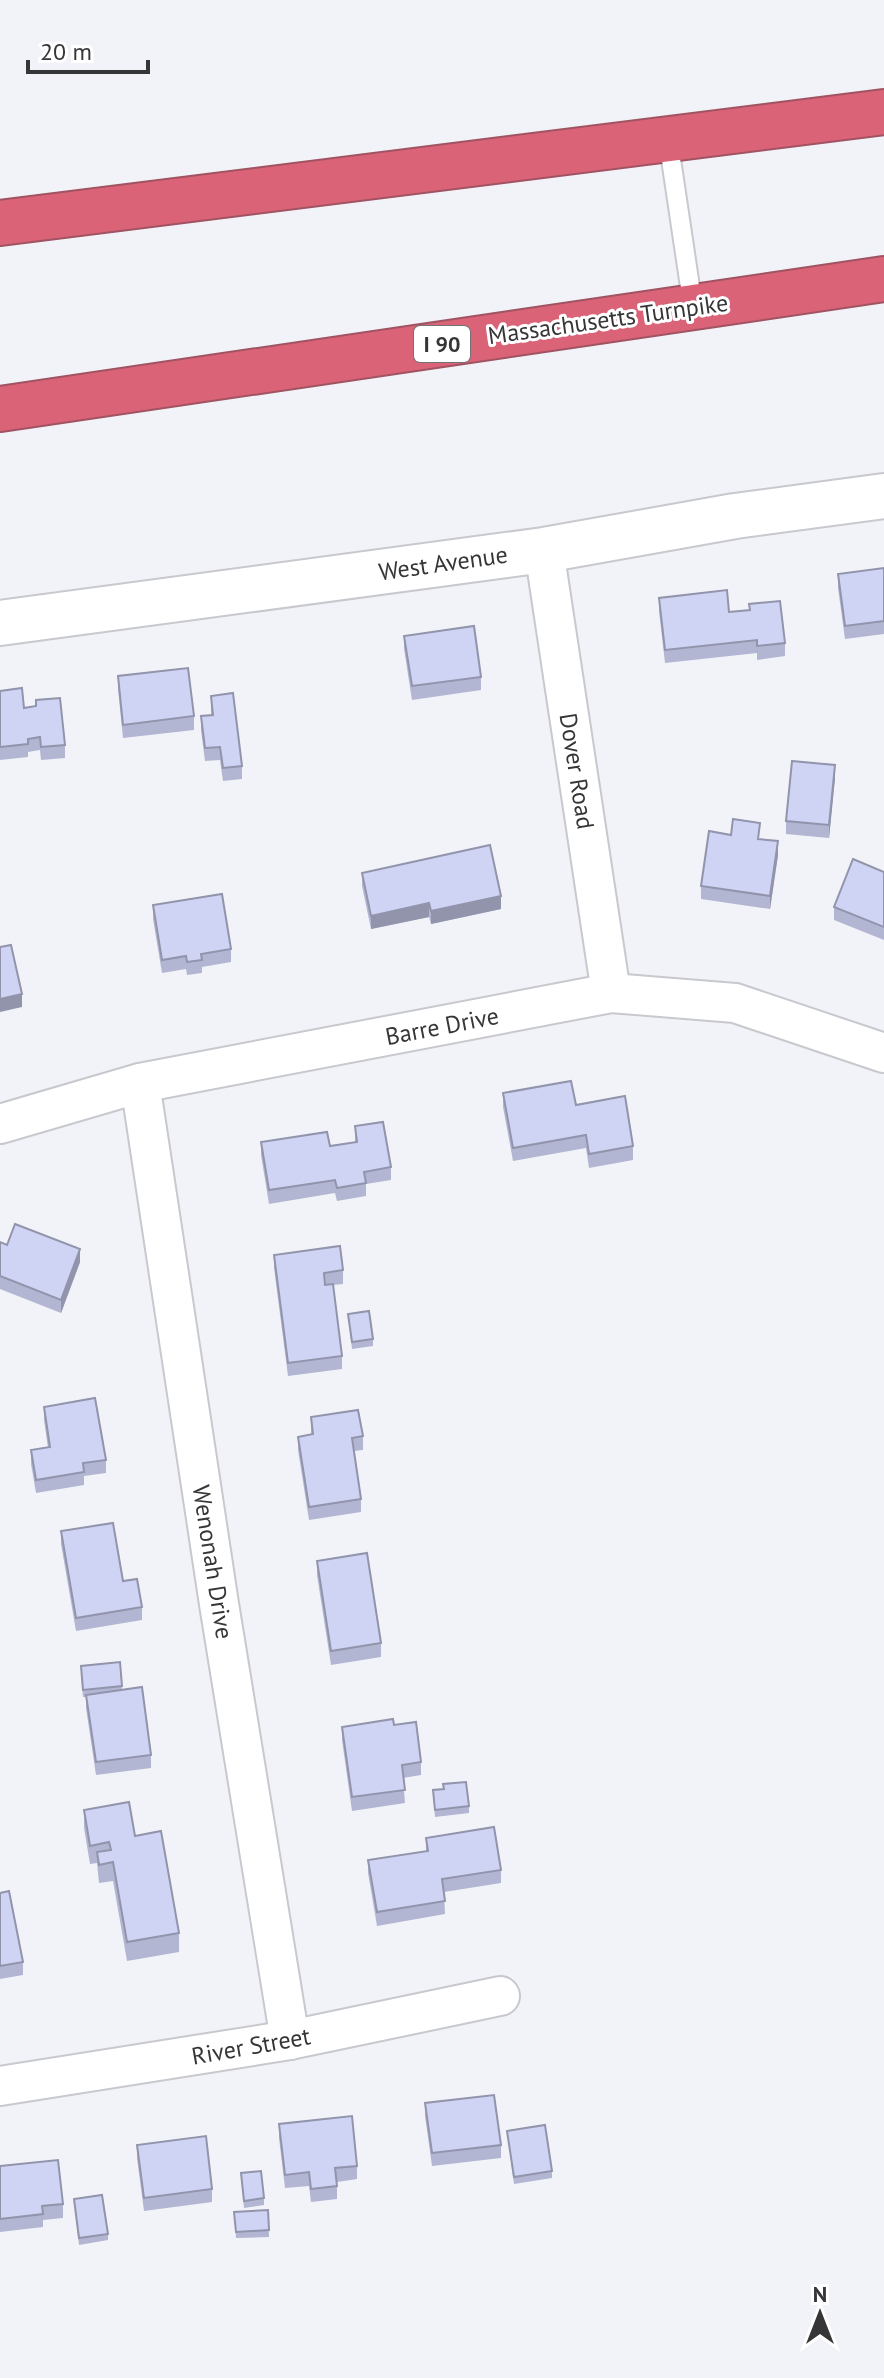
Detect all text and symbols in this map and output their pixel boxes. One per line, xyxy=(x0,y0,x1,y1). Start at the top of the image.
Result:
scale bar xyxy=(28,24,148,74)
text: 20 m xyxy=(40,36,92,67)
street label: Massachusetts Turnpike xyxy=(486,287,730,351)
road number: I 90 xyxy=(414,326,470,362)
street label: West Avenue xyxy=(377,539,509,587)
street label: Dover Road xyxy=(553,711,601,831)
street label: Barre Drive xyxy=(383,1000,501,1052)
street label: Wenonah Drive xyxy=(186,1483,240,1641)
street label: River Street xyxy=(189,2020,313,2072)
north arrow xyxy=(780,2274,860,2354)
text: N xyxy=(813,2280,827,2308)

